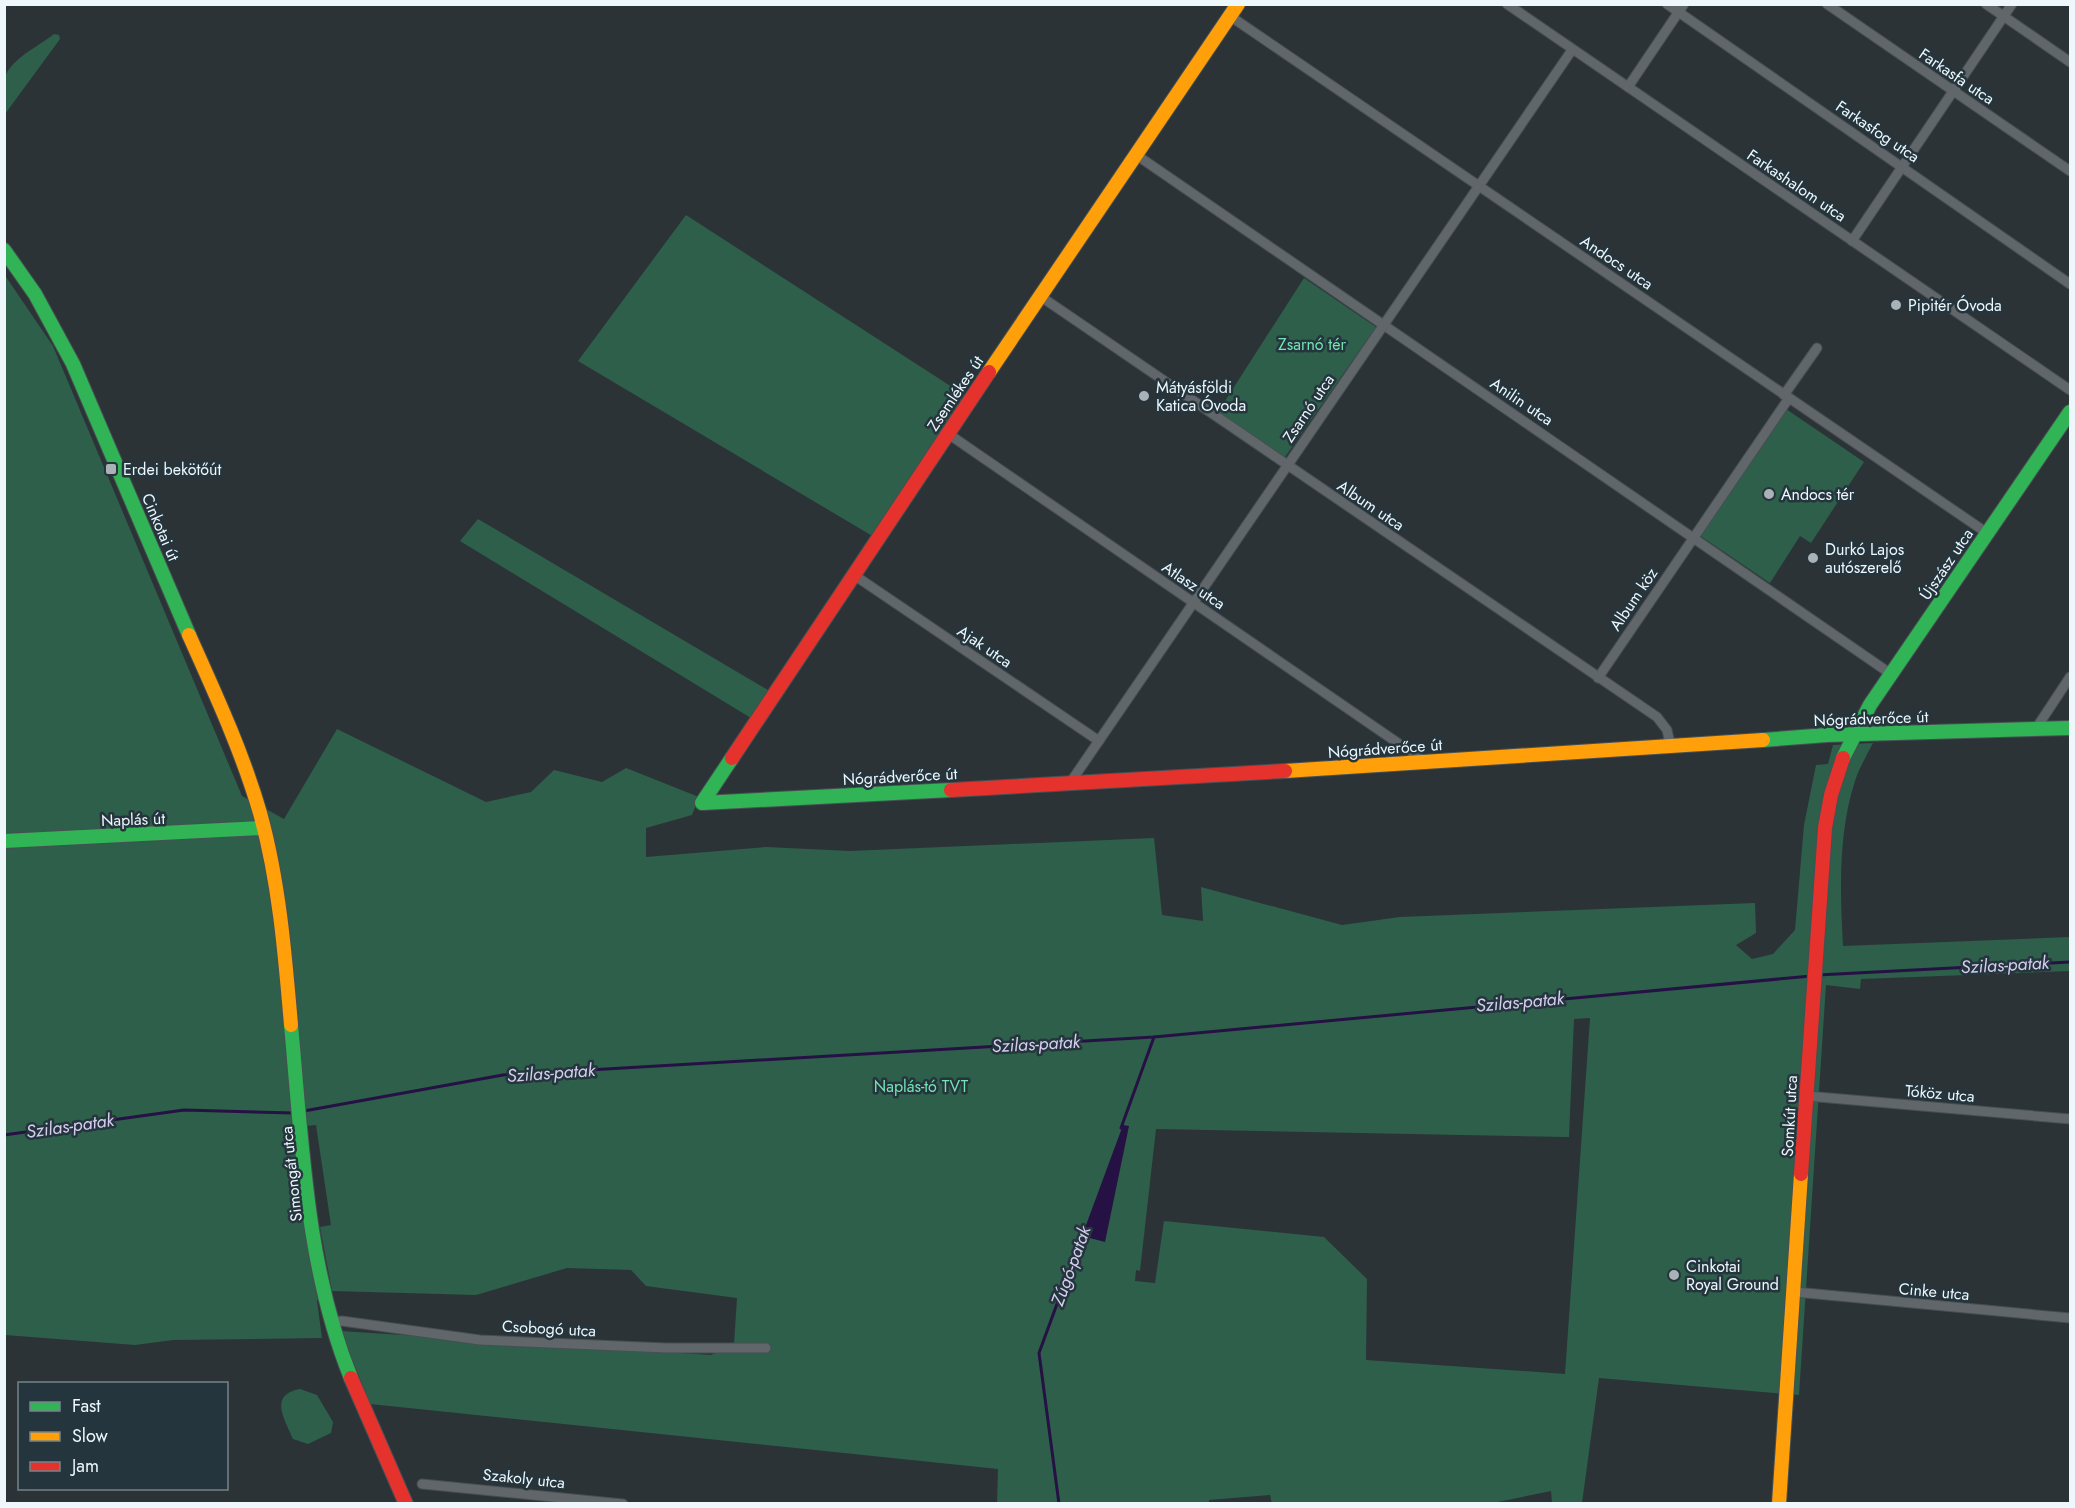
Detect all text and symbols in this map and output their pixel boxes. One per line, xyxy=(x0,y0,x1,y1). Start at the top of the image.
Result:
street label: Farkasfa utca xyxy=(1914,43,1999,110)
street label: Farkasfog utca xyxy=(1831,95,1924,168)
street label: Farkashalom utca xyxy=(1743,144,1851,227)
street label: Andocs utca xyxy=(1576,230,1658,295)
place label: Pipitér Óvoda xyxy=(1908,294,2002,317)
marker: Pipitér Óvoda xyxy=(1889,298,1903,312)
park label: Zsarnó tér xyxy=(1278,333,1346,356)
street label: Zsemlékes út xyxy=(922,351,989,436)
street label: Zsarnó utca xyxy=(1277,370,1340,447)
street label: Anilin utca xyxy=(1486,372,1558,431)
place label: Mátyásföldi Katica Óvoda xyxy=(1156,376,1246,417)
marker: Mátyásföldi Katica Óvoda xyxy=(1137,389,1151,403)
place label: Erdei bekötőút xyxy=(123,458,221,481)
marker: Erdei bekötőút xyxy=(104,462,118,476)
street label: Album utca xyxy=(1333,474,1409,536)
place label: Andocs tér xyxy=(1781,483,1855,506)
marker: Andocs tér xyxy=(1762,487,1776,501)
street label: Cinkotai út xyxy=(136,490,185,565)
street label: Újszász utca xyxy=(1914,524,1979,605)
place label: Durkó Lajos autószerelő xyxy=(1825,538,1904,579)
marker: Durkó Lajos autószerelő xyxy=(1806,551,1820,565)
street label: Atlasz utca xyxy=(1157,556,1230,615)
street label: Album köz xyxy=(1604,563,1663,635)
street label: Ajak utca xyxy=(953,620,1017,673)
street label: Nógrádverőce út xyxy=(1813,705,1929,732)
street label: Nógrádverőce út xyxy=(1327,733,1443,764)
street label: Nógrádverőce út xyxy=(842,762,958,791)
street label: Naplás út xyxy=(101,807,166,832)
water label: Szilas-patak xyxy=(1960,950,2051,980)
water label: Szilas-patak xyxy=(1475,985,1567,1019)
water label: Szilas-patak xyxy=(991,1029,1082,1059)
water label: Szilas-patak xyxy=(506,1057,597,1089)
park label: Naplás-tó TVT xyxy=(874,1075,969,1098)
street label: Somkút utca xyxy=(1776,1075,1803,1157)
street label: Tóköz utca xyxy=(1904,1079,1976,1108)
water label: Szilas-patak xyxy=(24,1107,117,1145)
street label: Simongát utca xyxy=(275,1125,308,1223)
water label: Zúgó-patak xyxy=(1044,1221,1098,1311)
place label: Cinkotai Royal Ground xyxy=(1686,1255,1779,1296)
marker: Cinkotai Royal Ground xyxy=(1667,1268,1681,1282)
street label: Cinke utca xyxy=(1898,1277,1970,1306)
street label: Csobogó utca xyxy=(501,1315,597,1342)
legend xyxy=(18,1382,228,1490)
text: Fast xyxy=(72,1393,101,1419)
text: Slow xyxy=(72,1423,109,1449)
text: Jam xyxy=(70,1453,99,1479)
street label: Szakoly utca xyxy=(482,1463,566,1494)

